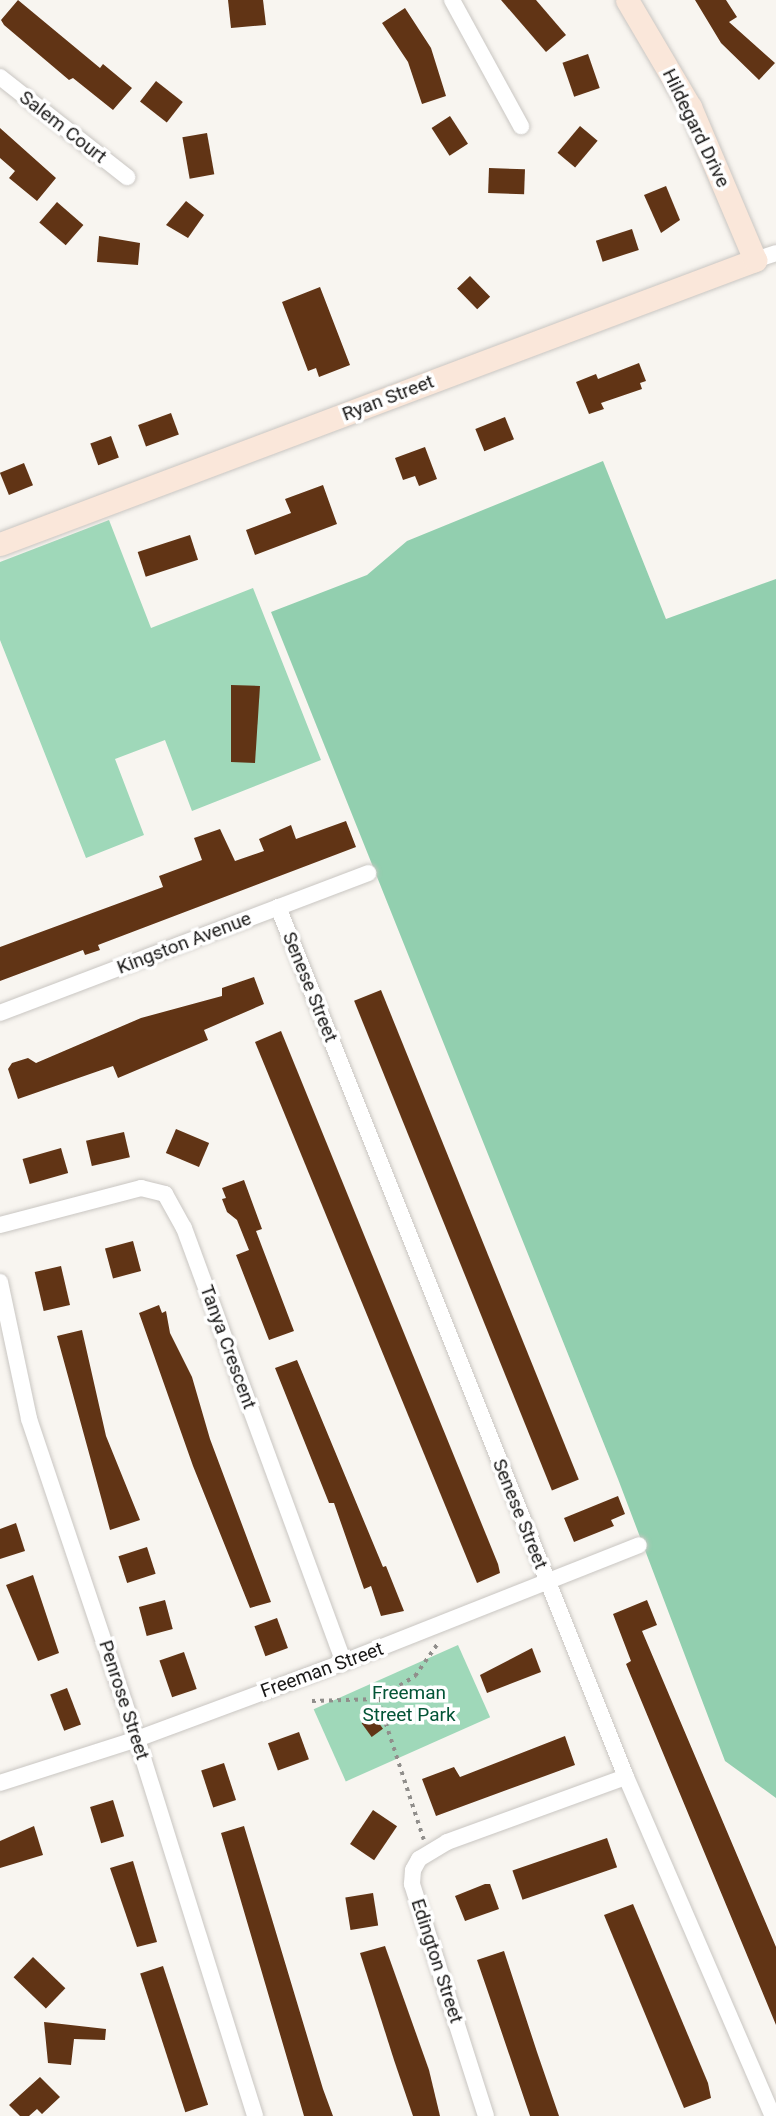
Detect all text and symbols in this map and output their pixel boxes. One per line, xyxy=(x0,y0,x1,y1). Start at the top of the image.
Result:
street label: Hildegard Drive xyxy=(657,65,735,191)
street label: Salem Court xyxy=(15,86,111,168)
street label: Ryan Street xyxy=(339,370,437,426)
street label: Kingston Avenue xyxy=(114,907,254,979)
street label: Senese Street xyxy=(278,929,342,1045)
street label: Tanya Crescent xyxy=(195,1282,261,1412)
street label: Senese Street xyxy=(488,1456,552,1572)
street label: Penrose Street xyxy=(94,1637,154,1763)
street label: Freeman Street xyxy=(257,1637,387,1703)
park label: Freeman Street Park xyxy=(362,1682,456,1726)
street label: Edington Street xyxy=(406,1896,468,2026)

